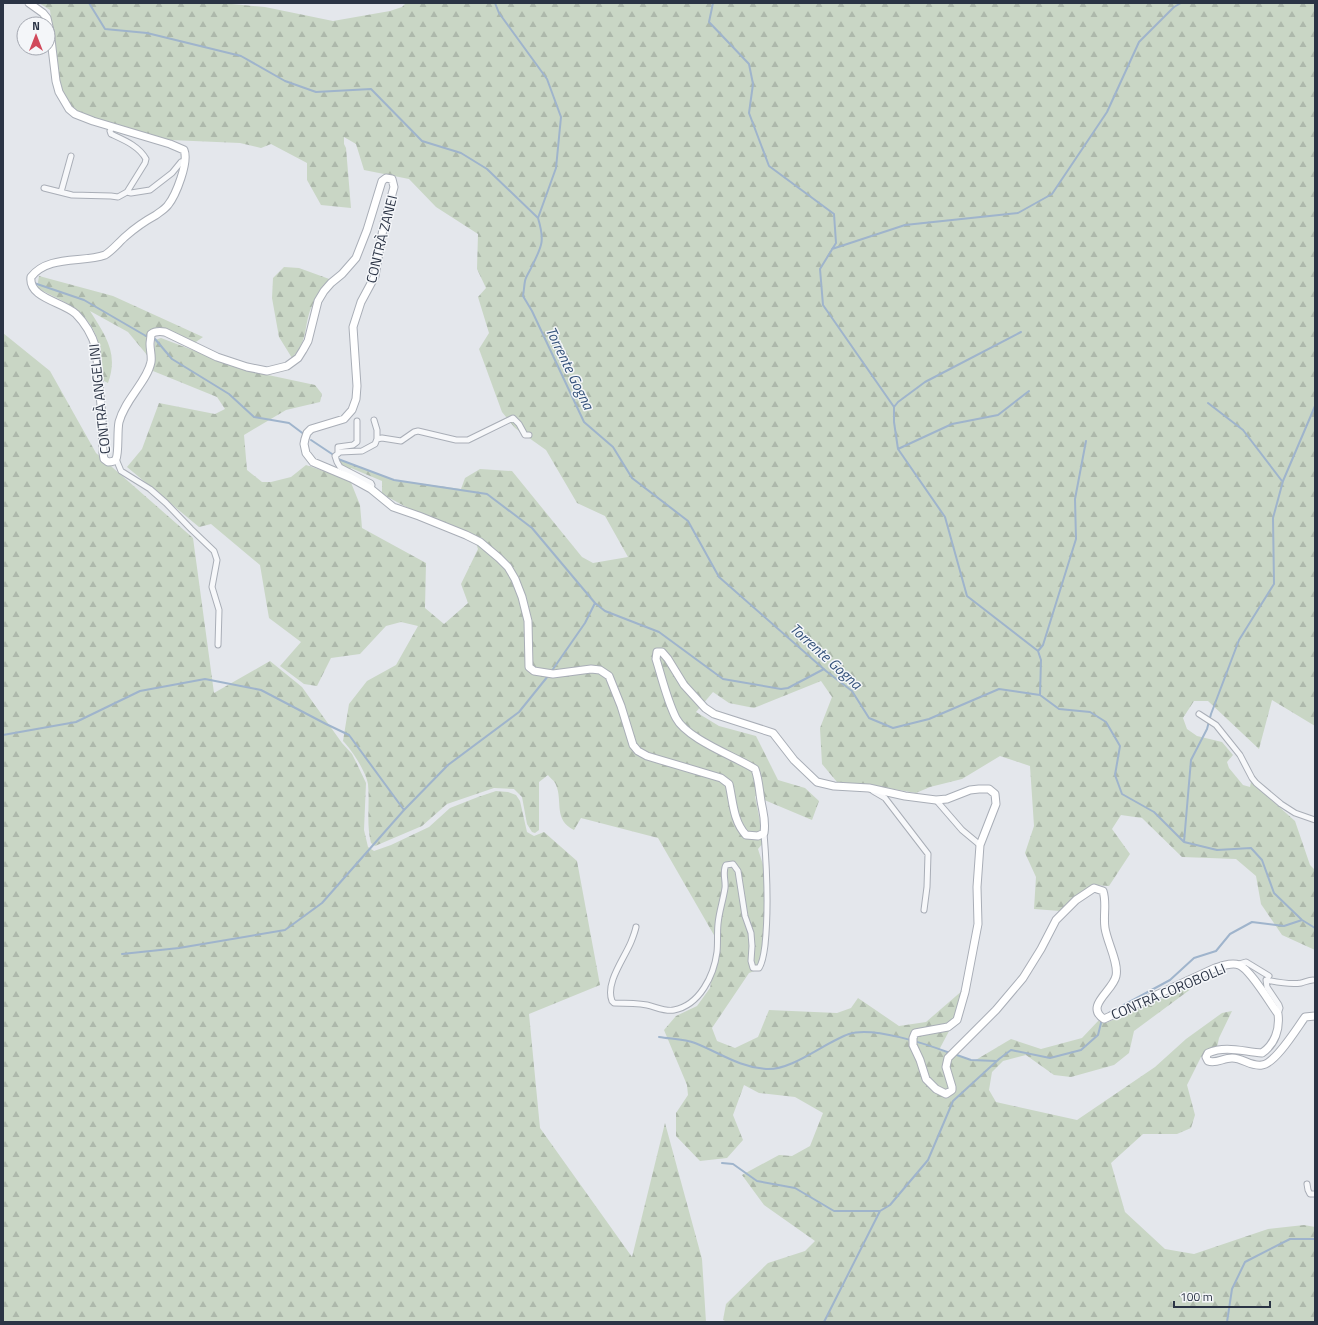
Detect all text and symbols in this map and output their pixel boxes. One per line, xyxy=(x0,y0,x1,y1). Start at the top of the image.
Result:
north arrow xyxy=(16,16,56,56)
text: N xyxy=(32,18,40,34)
street label: CONTRÀ ZANEI xyxy=(360,193,402,285)
water label: Torrente Gogna xyxy=(540,323,601,415)
street label: CONTRÀ ANGELINI xyxy=(83,343,115,455)
water label: Torrente Gogna xyxy=(785,617,868,696)
street label: CONTRÀ COROBOLLI xyxy=(1107,957,1229,1025)
scale bar xyxy=(1174,1283,1270,1309)
text: 100 m xyxy=(1180,1287,1213,1306)

